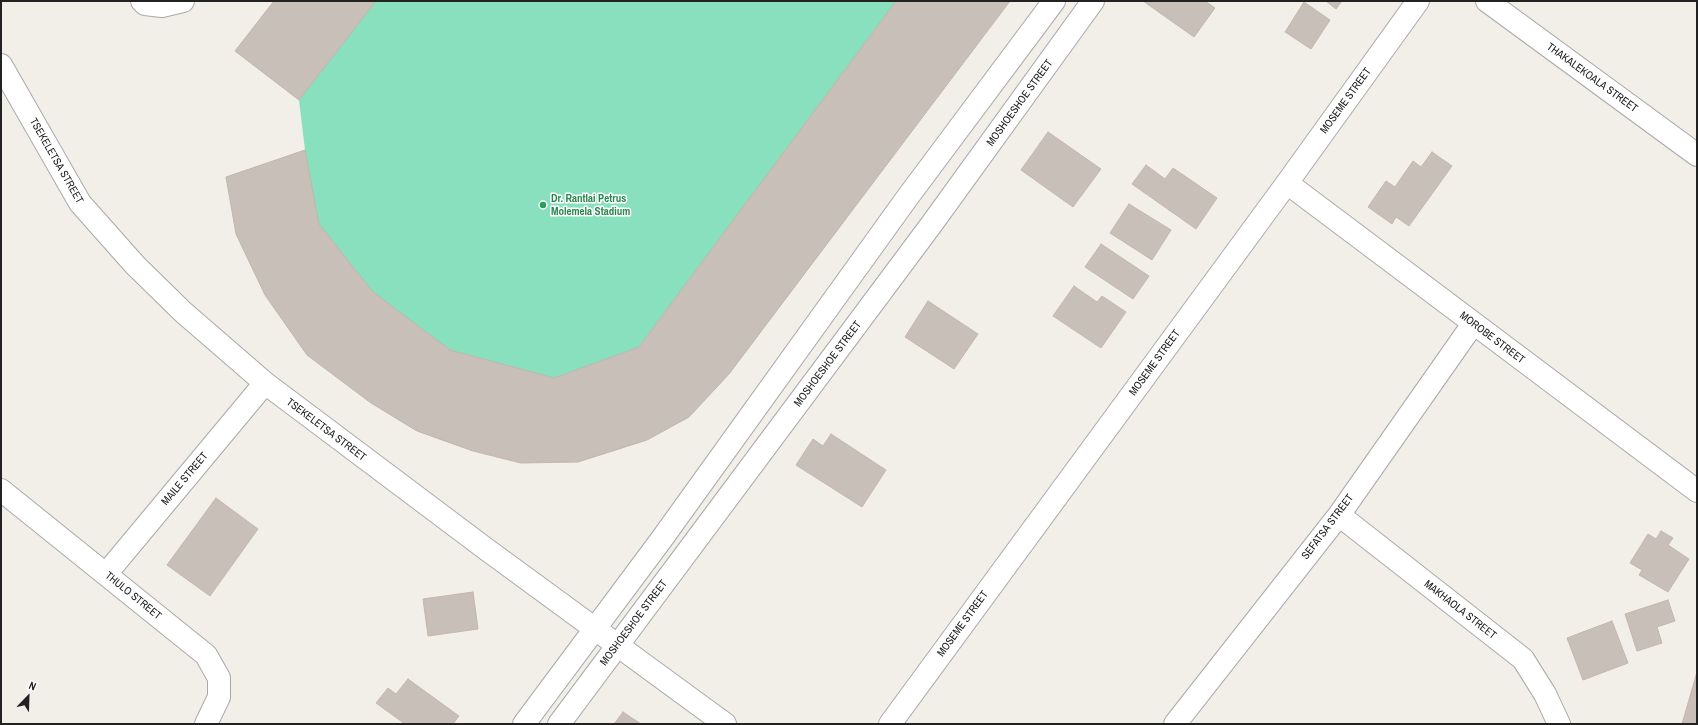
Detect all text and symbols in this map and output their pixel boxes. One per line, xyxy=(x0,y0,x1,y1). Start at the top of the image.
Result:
street label: THAKALEKOALA STREET xyxy=(1544,41,1640,115)
street label: MOSHOESHOE STREET xyxy=(984,57,1056,149)
street label: MOSEME STREET xyxy=(1318,65,1374,137)
street label: TSEKELETSA STREET xyxy=(26,116,86,206)
place label: Dr. Rantlai Petrus Molemela Stadium xyxy=(551,192,630,218)
marker: Dr. Rantlai Petrus Molemela Stadium xyxy=(538,200,548,210)
street label: MOROBE STREET xyxy=(1457,309,1527,367)
street label: MOSHOESHOE STREET xyxy=(792,319,864,409)
street label: MOSEME STREET xyxy=(1127,327,1183,399)
street label: TSEKELETSA STREET xyxy=(284,396,368,464)
street label: MAILE STREET xyxy=(159,450,211,508)
street label: SEFATSA STREET xyxy=(1299,492,1357,562)
street label: THULO STREET xyxy=(102,569,164,623)
street label: MOSHOESHOE STREET xyxy=(598,578,670,668)
street label: MAKHAOLA STREET xyxy=(1421,578,1499,642)
street label: MOSEME STREET xyxy=(935,588,991,660)
north arrow xyxy=(8,677,48,717)
text: N xyxy=(27,678,38,694)

